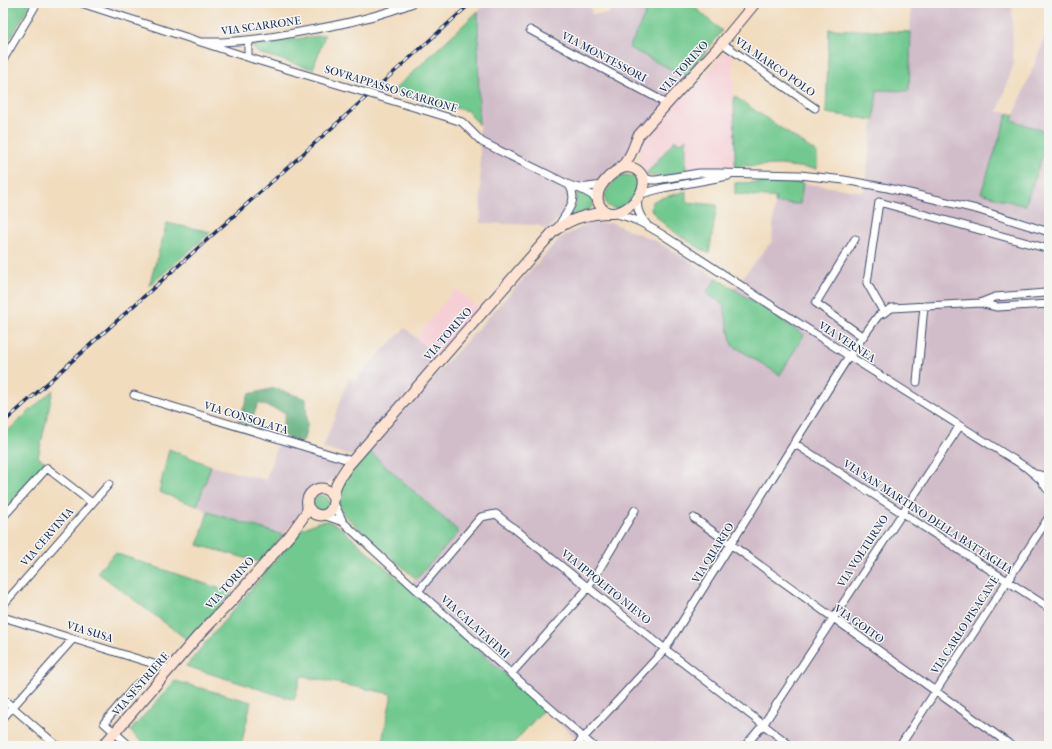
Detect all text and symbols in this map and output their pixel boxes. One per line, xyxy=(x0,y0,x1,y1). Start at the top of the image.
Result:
street label: VIA SCARRONE xyxy=(219,14,302,38)
street label: VIA MONTESSORI xyxy=(558,29,649,85)
street label: VIA MARCO POLO xyxy=(732,34,818,100)
street label: VIA TORINO xyxy=(656,38,711,97)
street label: SOVRAPPASSO SCARRONE xyxy=(323,63,459,116)
street label: VIA TORINO xyxy=(421,305,475,364)
street label: VIA VERNEA xyxy=(815,318,879,366)
street label: VIA CONSOLATA xyxy=(201,399,291,437)
street label: VIA SAN MARTINO DELLA BATTAGLIA xyxy=(840,457,1016,577)
street label: VIA CERVINIA xyxy=(17,504,77,570)
street label: VIA VOLTURNO xyxy=(834,512,891,590)
street label: VIA QUARTO xyxy=(689,520,737,586)
street label: VIA IPPOLITO NIEVO xyxy=(558,546,654,627)
street label: VIA TORINO xyxy=(202,554,257,613)
street label: VIA CARLO PISACANE xyxy=(928,573,1002,677)
street label: VIA CALATAFIMI xyxy=(437,592,513,662)
street label: VIA GOITO xyxy=(831,602,887,646)
street label: VIA SUSA xyxy=(64,618,116,645)
street label: VIA SESTRIERE xyxy=(109,649,172,719)

